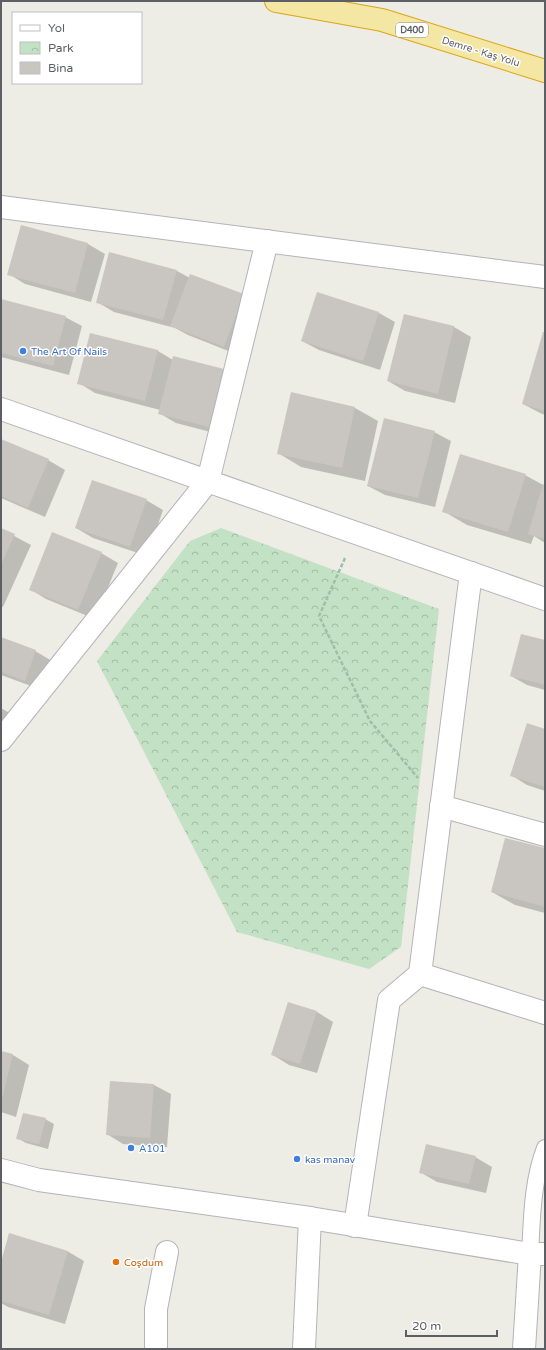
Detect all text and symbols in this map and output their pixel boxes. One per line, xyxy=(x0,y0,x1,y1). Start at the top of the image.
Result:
legend xyxy=(12,12,142,84)
text: Yol xyxy=(48,21,65,35)
road number: D400 xyxy=(396,23,428,37)
street label: Demre - Kaş Yolu xyxy=(440,34,521,70)
text: Park xyxy=(48,41,74,55)
text: Bina xyxy=(48,61,73,75)
marker: The Art Of Nails xyxy=(18,346,28,356)
place label: The Art Of Nails xyxy=(31,346,107,358)
marker: A101 xyxy=(126,1143,136,1153)
place label: A101 xyxy=(139,1143,165,1155)
marker: kas manav xyxy=(292,1154,302,1164)
place label: kas manav xyxy=(305,1154,356,1166)
marker: Coşdum xyxy=(111,1257,121,1267)
place label: Coşdum xyxy=(124,1257,163,1269)
scale bar xyxy=(406,1312,497,1338)
text: 20 m xyxy=(412,1319,441,1333)

